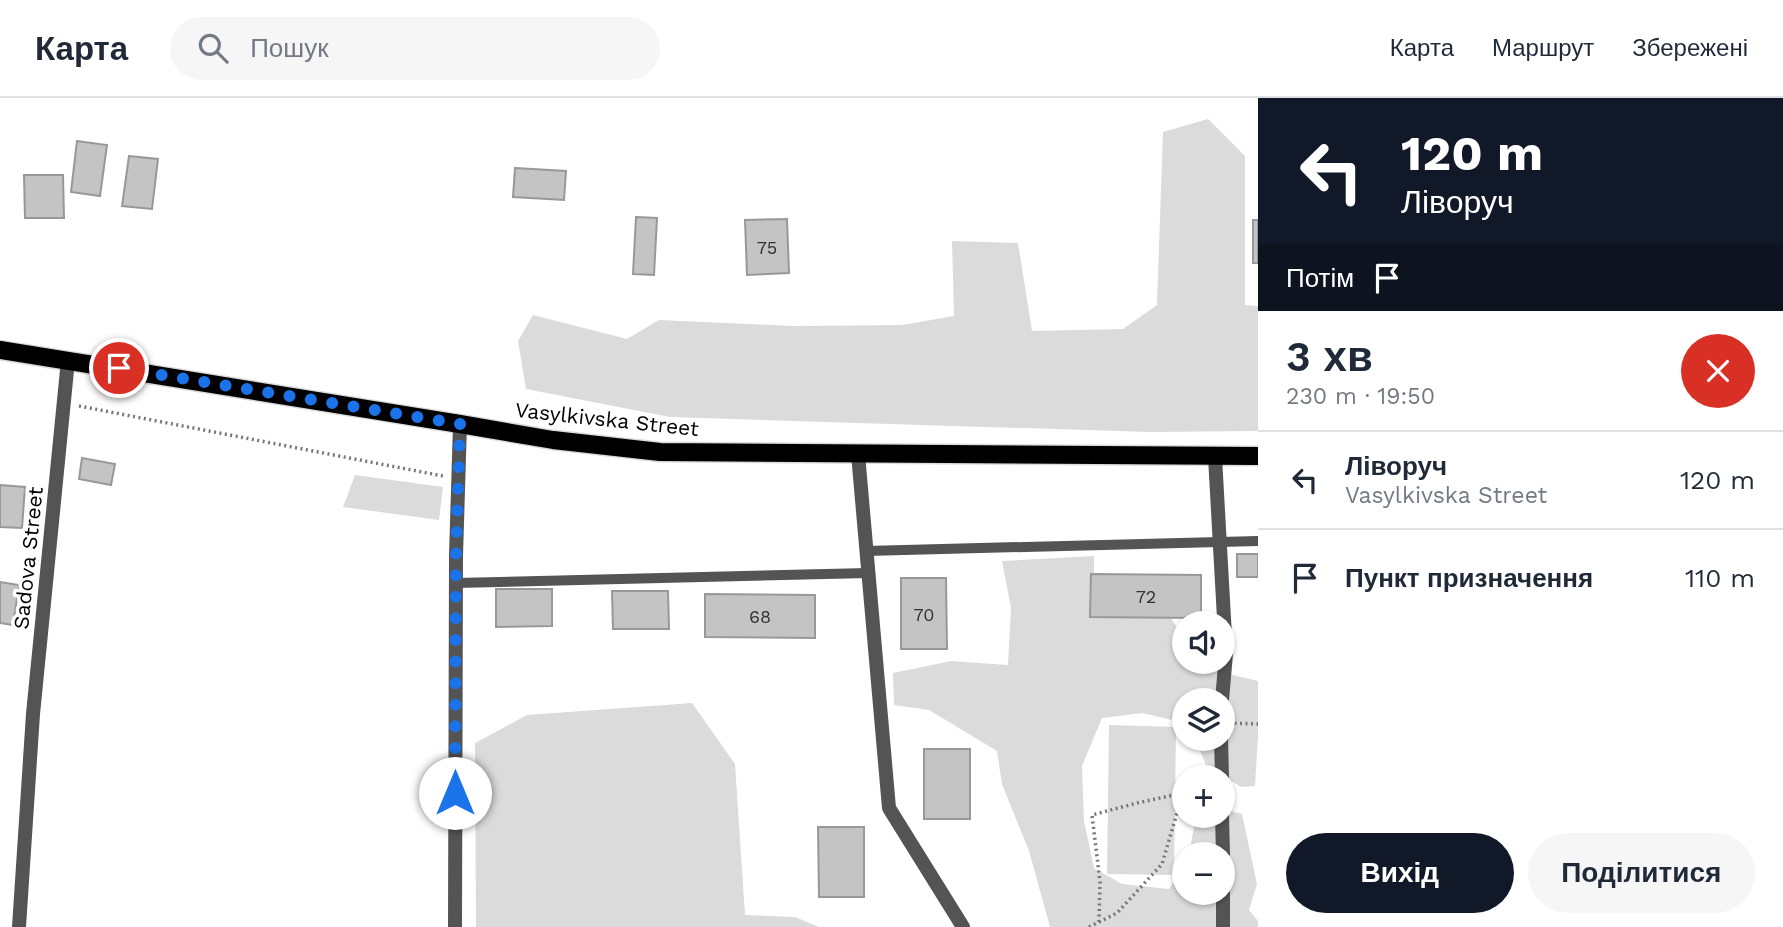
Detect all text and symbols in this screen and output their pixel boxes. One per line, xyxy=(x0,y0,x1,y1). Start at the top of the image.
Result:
search box xyxy=(170,17,660,80)
text: Карта xyxy=(35,29,128,68)
icon: search xyxy=(194,29,232,67)
text: Пошук xyxy=(250,33,329,63)
text: Карта xyxy=(1390,34,1454,62)
text: Маршрут xyxy=(1492,34,1594,62)
text: Збережені xyxy=(1632,34,1748,62)
text: 120 m xyxy=(1401,124,1543,182)
icon: left xyxy=(1286,126,1377,217)
text: Ліворуч xyxy=(1401,183,1514,221)
house number: 75 xyxy=(757,237,777,258)
icon: arrive xyxy=(1368,259,1406,297)
text: Потім xyxy=(1286,263,1354,293)
text: 3 хв xyxy=(1286,332,1373,381)
button: close xyxy=(1681,334,1755,408)
pin xyxy=(89,338,149,398)
icon: arrive xyxy=(100,349,138,387)
text: 230 m · 19:50 xyxy=(1286,383,1435,410)
street label: Vasylkivska Street xyxy=(514,397,700,441)
text: Ліворуч xyxy=(1345,451,1447,481)
icon: left xyxy=(1286,461,1324,499)
text: 120 m xyxy=(1680,465,1755,495)
text: Vasylkivska Street xyxy=(1345,482,1547,509)
street label: Sadova Street xyxy=(8,485,48,631)
icon: arrive xyxy=(1286,559,1324,597)
text: Пункт призначення xyxy=(1345,563,1593,593)
text: 110 m xyxy=(1685,563,1755,593)
house number: 72 xyxy=(1136,586,1156,607)
house number: 70 xyxy=(914,604,934,625)
house number: 68 xyxy=(749,606,771,627)
map controls xyxy=(1172,611,1235,905)
button: sound xyxy=(1172,611,1235,674)
button: layers xyxy=(1172,688,1235,751)
position arrow xyxy=(418,756,492,830)
button: + xyxy=(1172,765,1235,828)
button: Вихід xyxy=(1286,833,1514,913)
button: Поділитися xyxy=(1528,833,1755,913)
button: − xyxy=(1172,842,1235,905)

